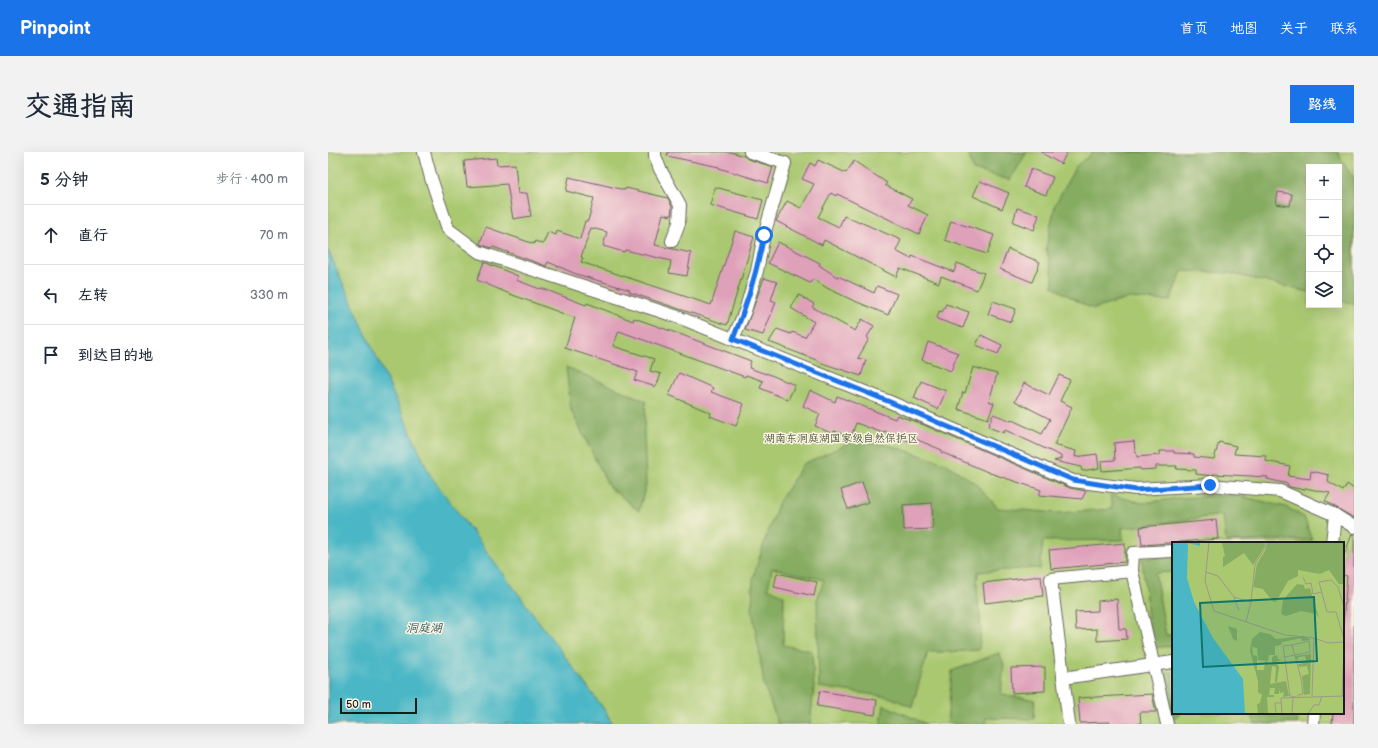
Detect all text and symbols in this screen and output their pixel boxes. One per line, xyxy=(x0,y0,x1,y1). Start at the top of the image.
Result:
text: Pinpoint xyxy=(20,17,91,40)
text: 首页 xyxy=(1180,20,1208,37)
text: 地图 xyxy=(1230,20,1258,37)
text: 关于 xyxy=(1280,20,1308,37)
text: 联系 xyxy=(1330,20,1358,37)
button: 路线 xyxy=(1290,85,1354,123)
text: 交通指南 xyxy=(24,90,136,123)
map controls xyxy=(1306,164,1342,308)
button: + xyxy=(1306,164,1342,200)
text: 5 分钟 xyxy=(40,170,88,190)
text: 步行 · 400 m xyxy=(216,171,288,187)
button: − xyxy=(1306,200,1342,236)
icon: ahead xyxy=(40,224,62,246)
text: 直行 xyxy=(78,226,108,245)
route start xyxy=(755,226,773,244)
text: 70 m xyxy=(260,227,288,243)
button: locate xyxy=(1306,236,1342,272)
button: layers xyxy=(1306,272,1342,308)
icon: left xyxy=(40,284,62,306)
text: 左转 xyxy=(78,286,108,305)
text: 330 m xyxy=(250,287,288,303)
icon: arrive xyxy=(40,344,62,366)
text: 到达目的地 xyxy=(78,346,153,365)
park label: 湖南东洞庭湖国家级自然保护区 xyxy=(764,432,918,445)
route end xyxy=(1201,476,1219,494)
inset map xyxy=(1172,542,1344,714)
water label: 洞庭湖 xyxy=(406,621,443,636)
scale bar xyxy=(340,696,417,715)
text: 50 m xyxy=(346,698,371,711)

